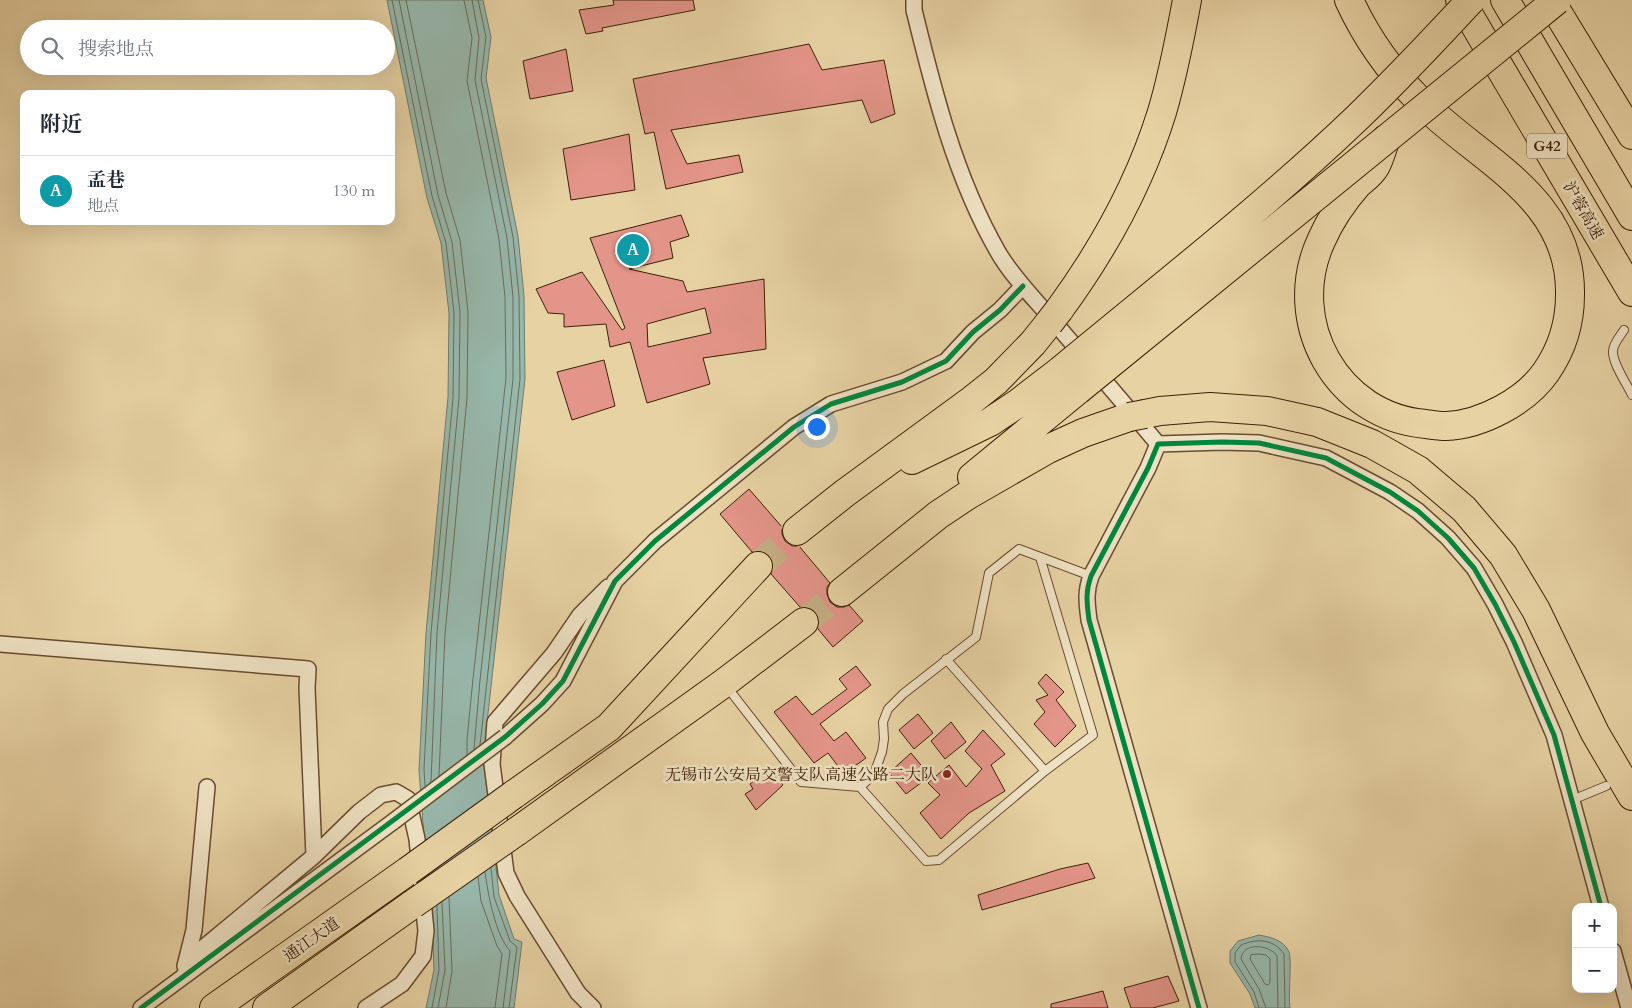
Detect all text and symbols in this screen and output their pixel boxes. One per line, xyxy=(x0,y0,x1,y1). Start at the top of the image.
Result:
search box xyxy=(20,20,395,75)
icon: search xyxy=(38,34,66,62)
text: 搜索地点 xyxy=(78,36,154,62)
text: 附近 xyxy=(40,110,82,139)
road number: G42 xyxy=(1527,134,1567,158)
text: 孟巷 xyxy=(87,167,125,193)
street label: 沪蓉高速 xyxy=(1558,177,1609,244)
text: A xyxy=(50,180,62,202)
text: 130 m xyxy=(333,180,375,202)
text: 地点 xyxy=(87,195,119,217)
pin: A xyxy=(617,231,649,269)
your location xyxy=(804,414,830,440)
place label: 无锡市公安局交警支队高速公路二大队 xyxy=(665,764,937,786)
marker: 无锡市公安局交警支队高速公路二大队 xyxy=(941,768,953,780)
map controls xyxy=(1572,903,1617,993)
button: + xyxy=(1572,903,1617,948)
street label: 通江大道 xyxy=(279,912,344,967)
button: − xyxy=(1572,948,1617,993)

